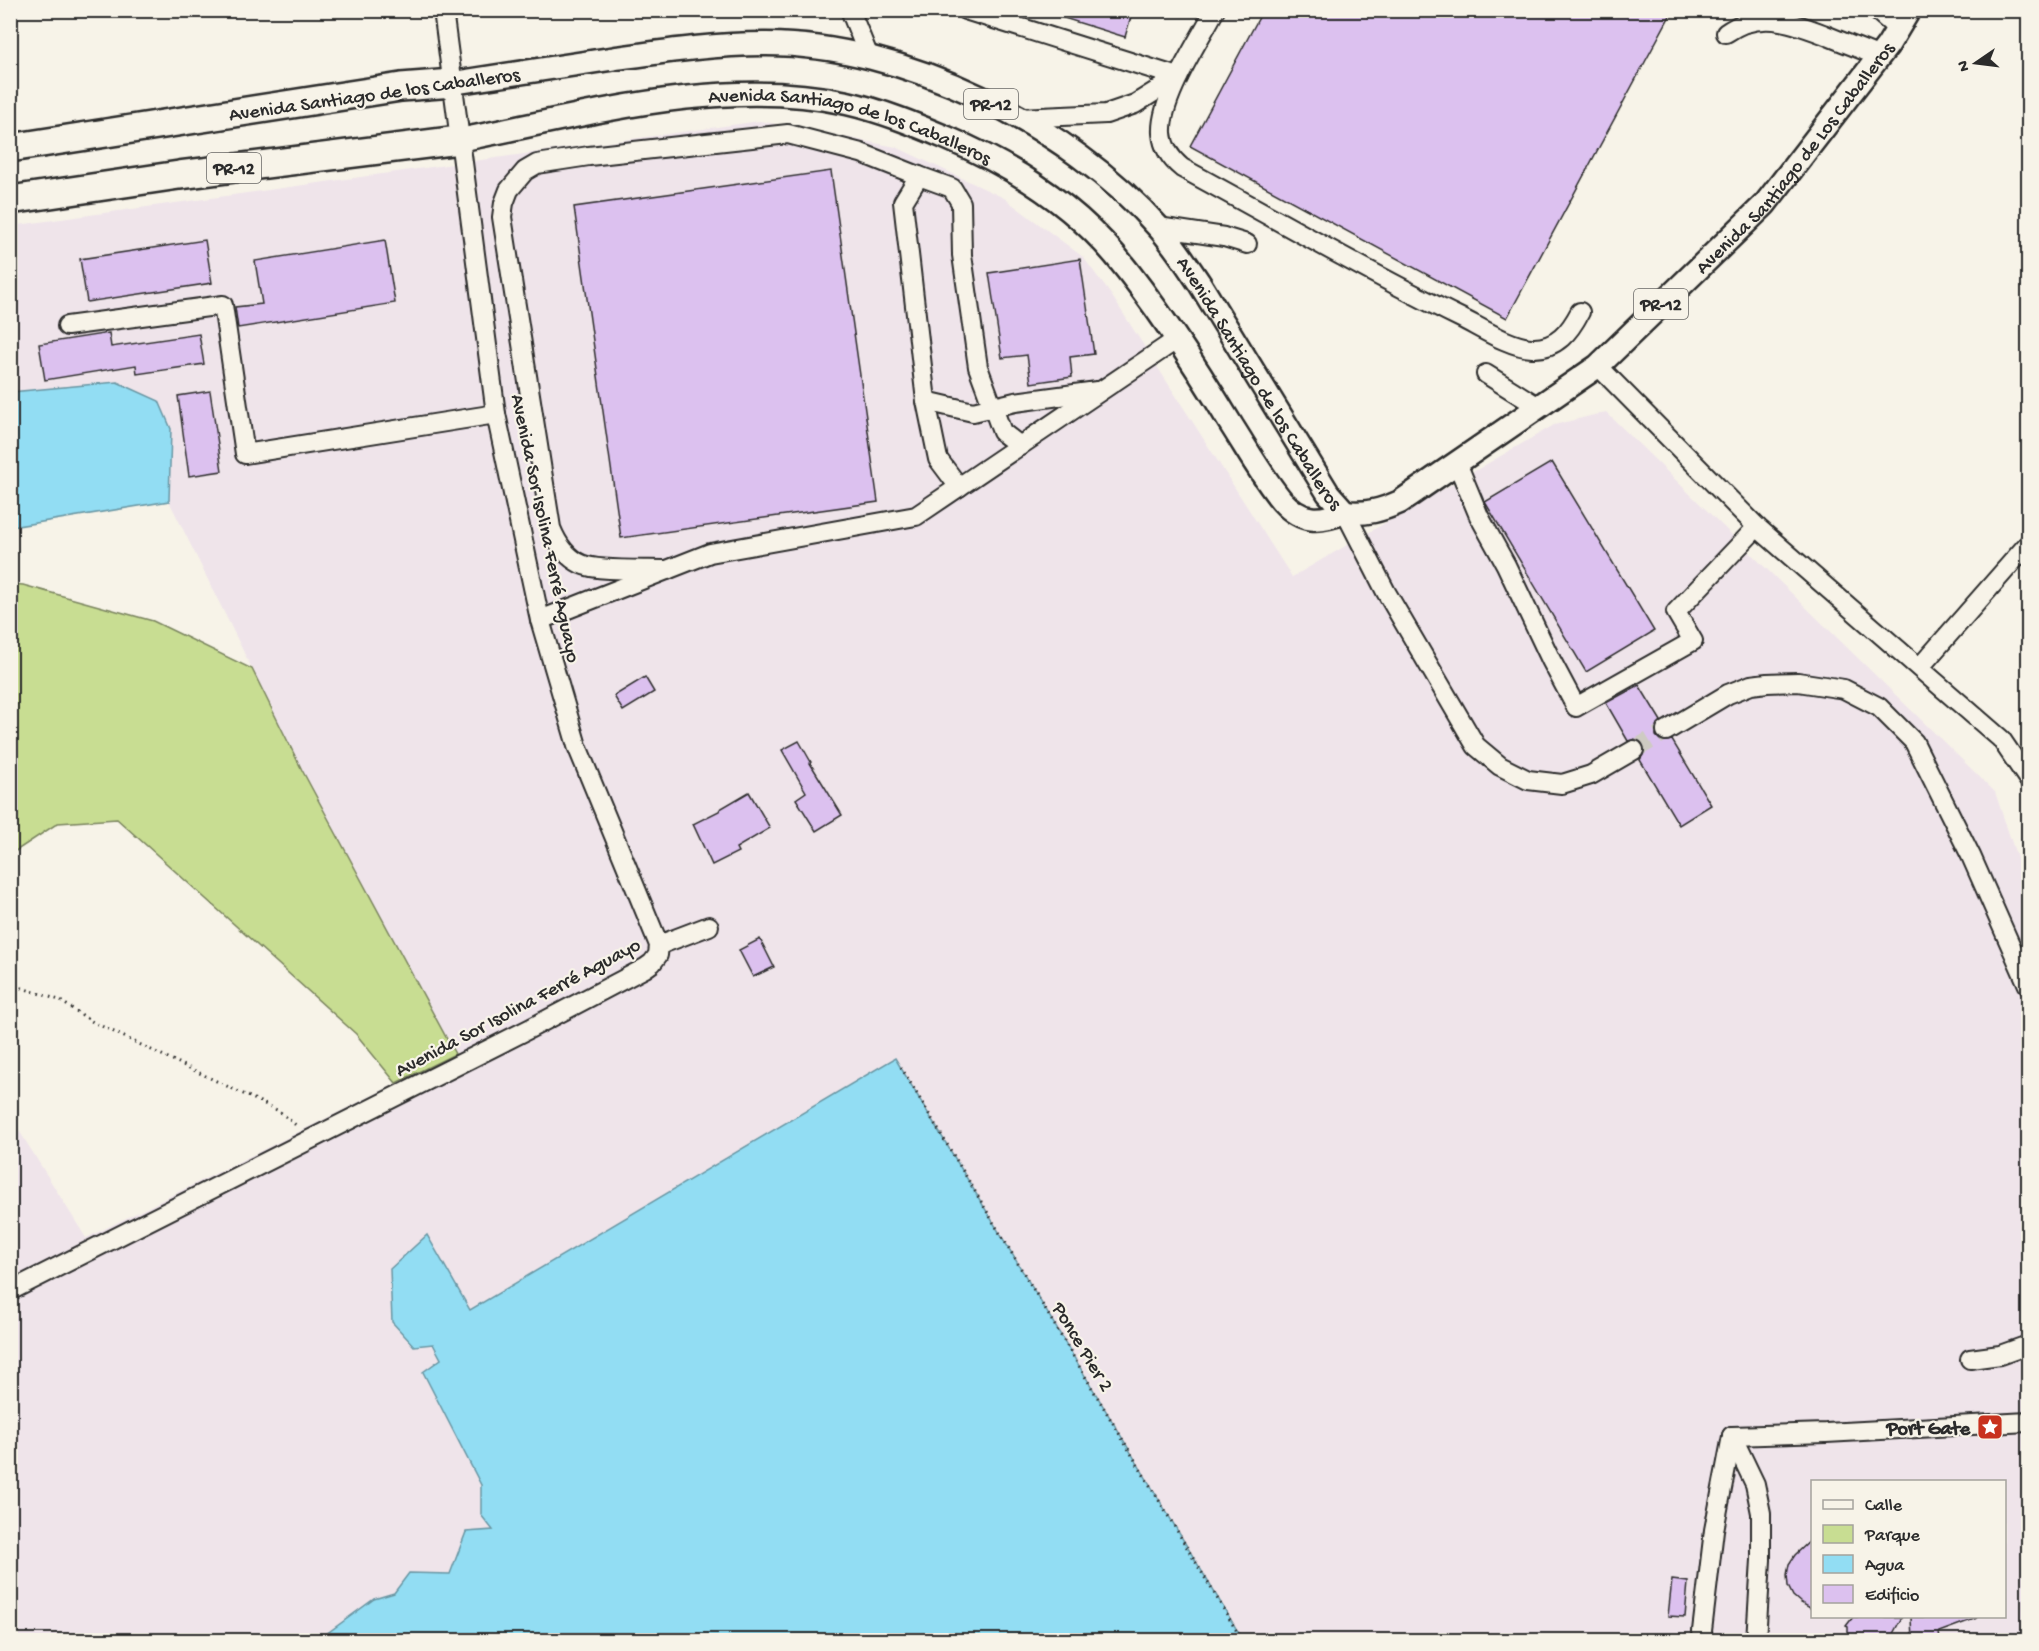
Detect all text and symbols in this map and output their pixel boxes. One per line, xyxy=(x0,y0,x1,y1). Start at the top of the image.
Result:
north arrow xyxy=(1946,33,2006,93)
street label: Avenida Santiago de Los Caballeros xyxy=(1692,38,1901,280)
text: N xyxy=(1954,58,1975,73)
street label: Avenida Santiago de los Caballeros xyxy=(228,65,522,128)
street label: Avenida Santiago de los Caballeros xyxy=(707,86,995,172)
road number: PR-12 xyxy=(964,89,1018,119)
road number: PR-12 xyxy=(207,153,261,183)
street label: Avenida Santiago de los Caballeros xyxy=(1170,253,1346,516)
road number: PR-12 xyxy=(1634,289,1688,319)
street label: Avenida Sor Isolina Ferré Aguayo xyxy=(504,392,583,665)
street label: Avenida Sor Isolina Ferré Aguayo xyxy=(392,935,645,1084)
street label: Ponce Pier 2 xyxy=(1045,1298,1117,1397)
place icon: Port Gate xyxy=(1975,1412,2005,1442)
place label: Port Gate xyxy=(1885,1419,1971,1442)
legend xyxy=(1811,1480,2006,1618)
text: Calle xyxy=(1865,1496,1903,1517)
text: Parque xyxy=(1864,1526,1921,1547)
text: Agua xyxy=(1865,1556,1905,1577)
text: Edificio xyxy=(1865,1586,1919,1607)

